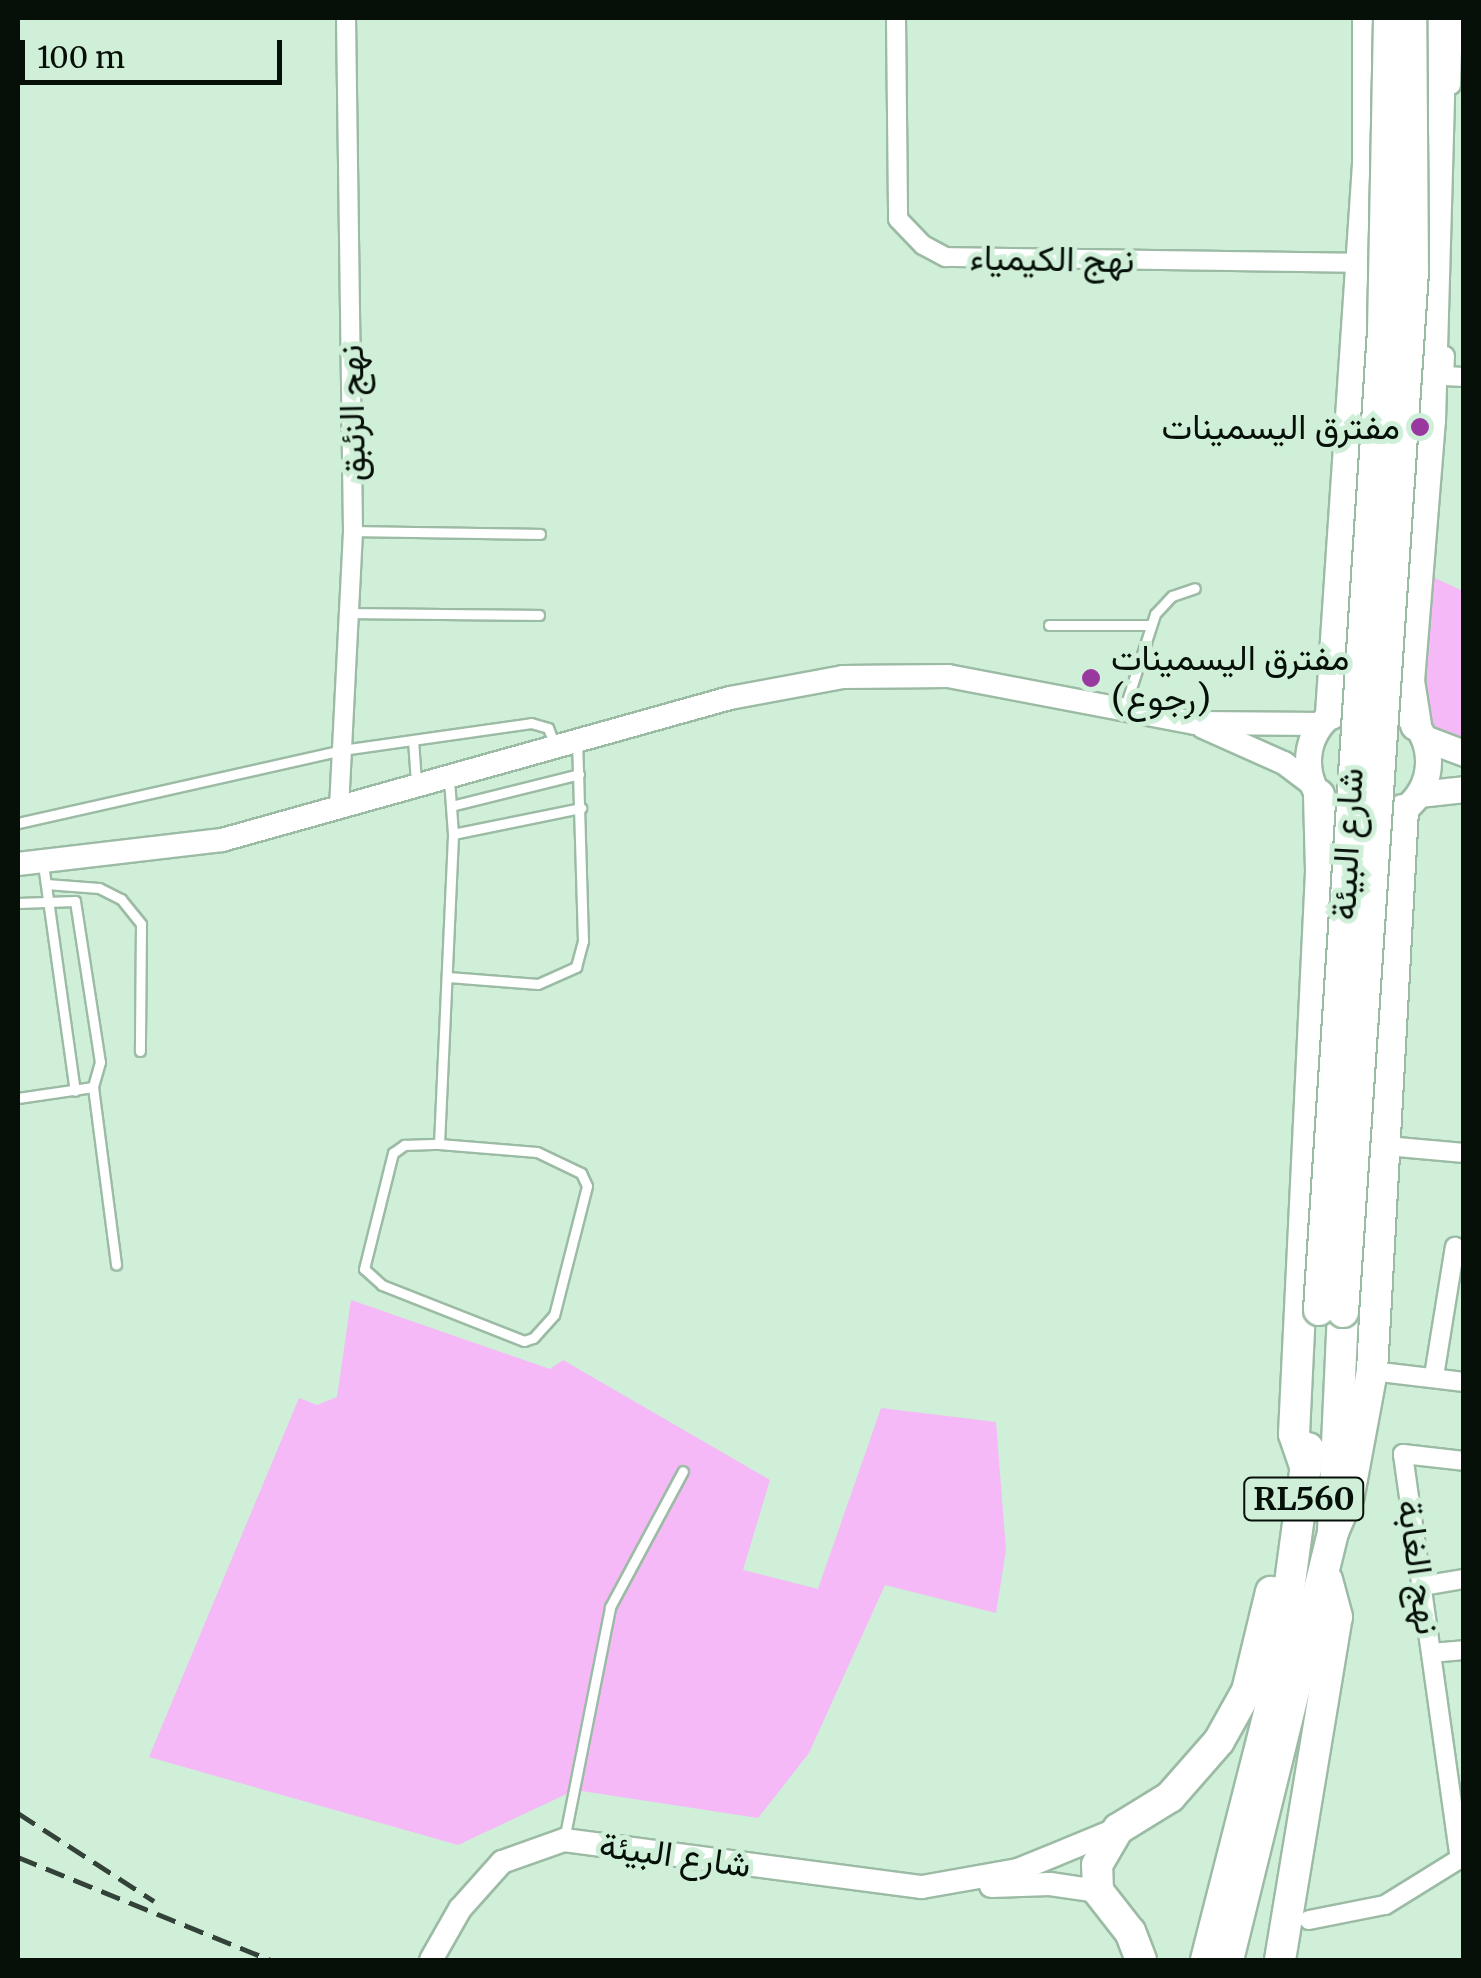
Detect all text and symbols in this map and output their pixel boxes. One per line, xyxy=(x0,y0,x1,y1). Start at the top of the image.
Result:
scale bar xyxy=(25,20,288,82)
text: 100 m xyxy=(37,38,125,76)
street label: نهج الكيمياء xyxy=(969,237,1135,281)
street label: نهج الزئبق xyxy=(330,344,374,482)
place label: مفترق اليسمينات xyxy=(1162,406,1400,448)
marker: مفترق اليسمينات xyxy=(1409,416,1431,438)
place label: مفترق اليسمينات (رجوع) xyxy=(1111,637,1349,719)
marker: مفترق اليسمينات (رجوع) xyxy=(1080,667,1102,689)
street label: شارع البيئة xyxy=(1322,767,1372,921)
road number: RL560 xyxy=(1242,1472,1366,1526)
street label: نهج الغابة xyxy=(1389,1497,1449,1637)
street label: شارع البيئة xyxy=(597,1824,753,1886)

